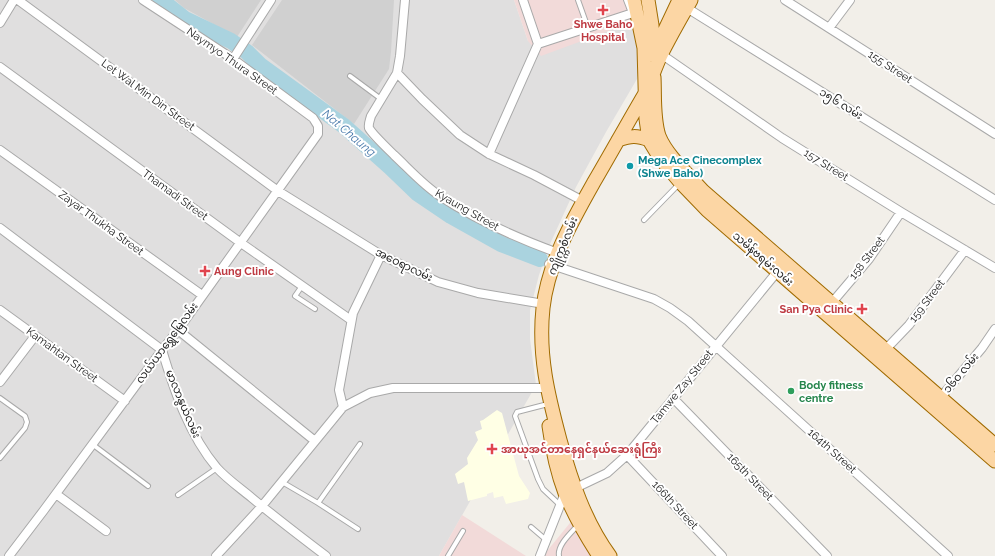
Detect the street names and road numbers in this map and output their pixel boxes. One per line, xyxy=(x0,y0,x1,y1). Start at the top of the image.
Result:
street label: Naymyo Thura Street xyxy=(184,25,280,97)
street label: 155 Street xyxy=(865,48,915,86)
street label: Let Wal Min Din Street xyxy=(99,57,198,133)
street label: ၁၅၆ လမ်း xyxy=(816,85,866,124)
street label: 157 Street xyxy=(801,146,851,184)
street label: Thamadi Street xyxy=(140,167,211,223)
street label: Kyaung Street xyxy=(433,186,501,234)
street label: Zayar Thukha Street xyxy=(56,188,146,258)
street label: ကျိုက္ကစံလမ်း xyxy=(545,215,582,278)
street label: သမိန်ဗရမ်းလမ်း xyxy=(729,228,797,290)
street label: 158 Street xyxy=(847,234,888,282)
street label: အဝေရာလမ်း xyxy=(372,245,435,286)
street label: 159 Street xyxy=(907,277,948,325)
street label: လယ်ယာရွှေမြေလမ်း xyxy=(132,299,202,387)
street label: Kamahtan Street xyxy=(24,325,100,385)
street label: Tamwe Zay Street xyxy=(648,347,716,427)
street label: ၁၆၀ လမ်း xyxy=(940,350,982,396)
street label: မာလာနွယ်လမ်း xyxy=(161,368,204,441)
street label: 164th Street xyxy=(805,426,859,476)
street label: 165th Street xyxy=(724,451,776,504)
street label: 166th Street xyxy=(649,478,701,532)

